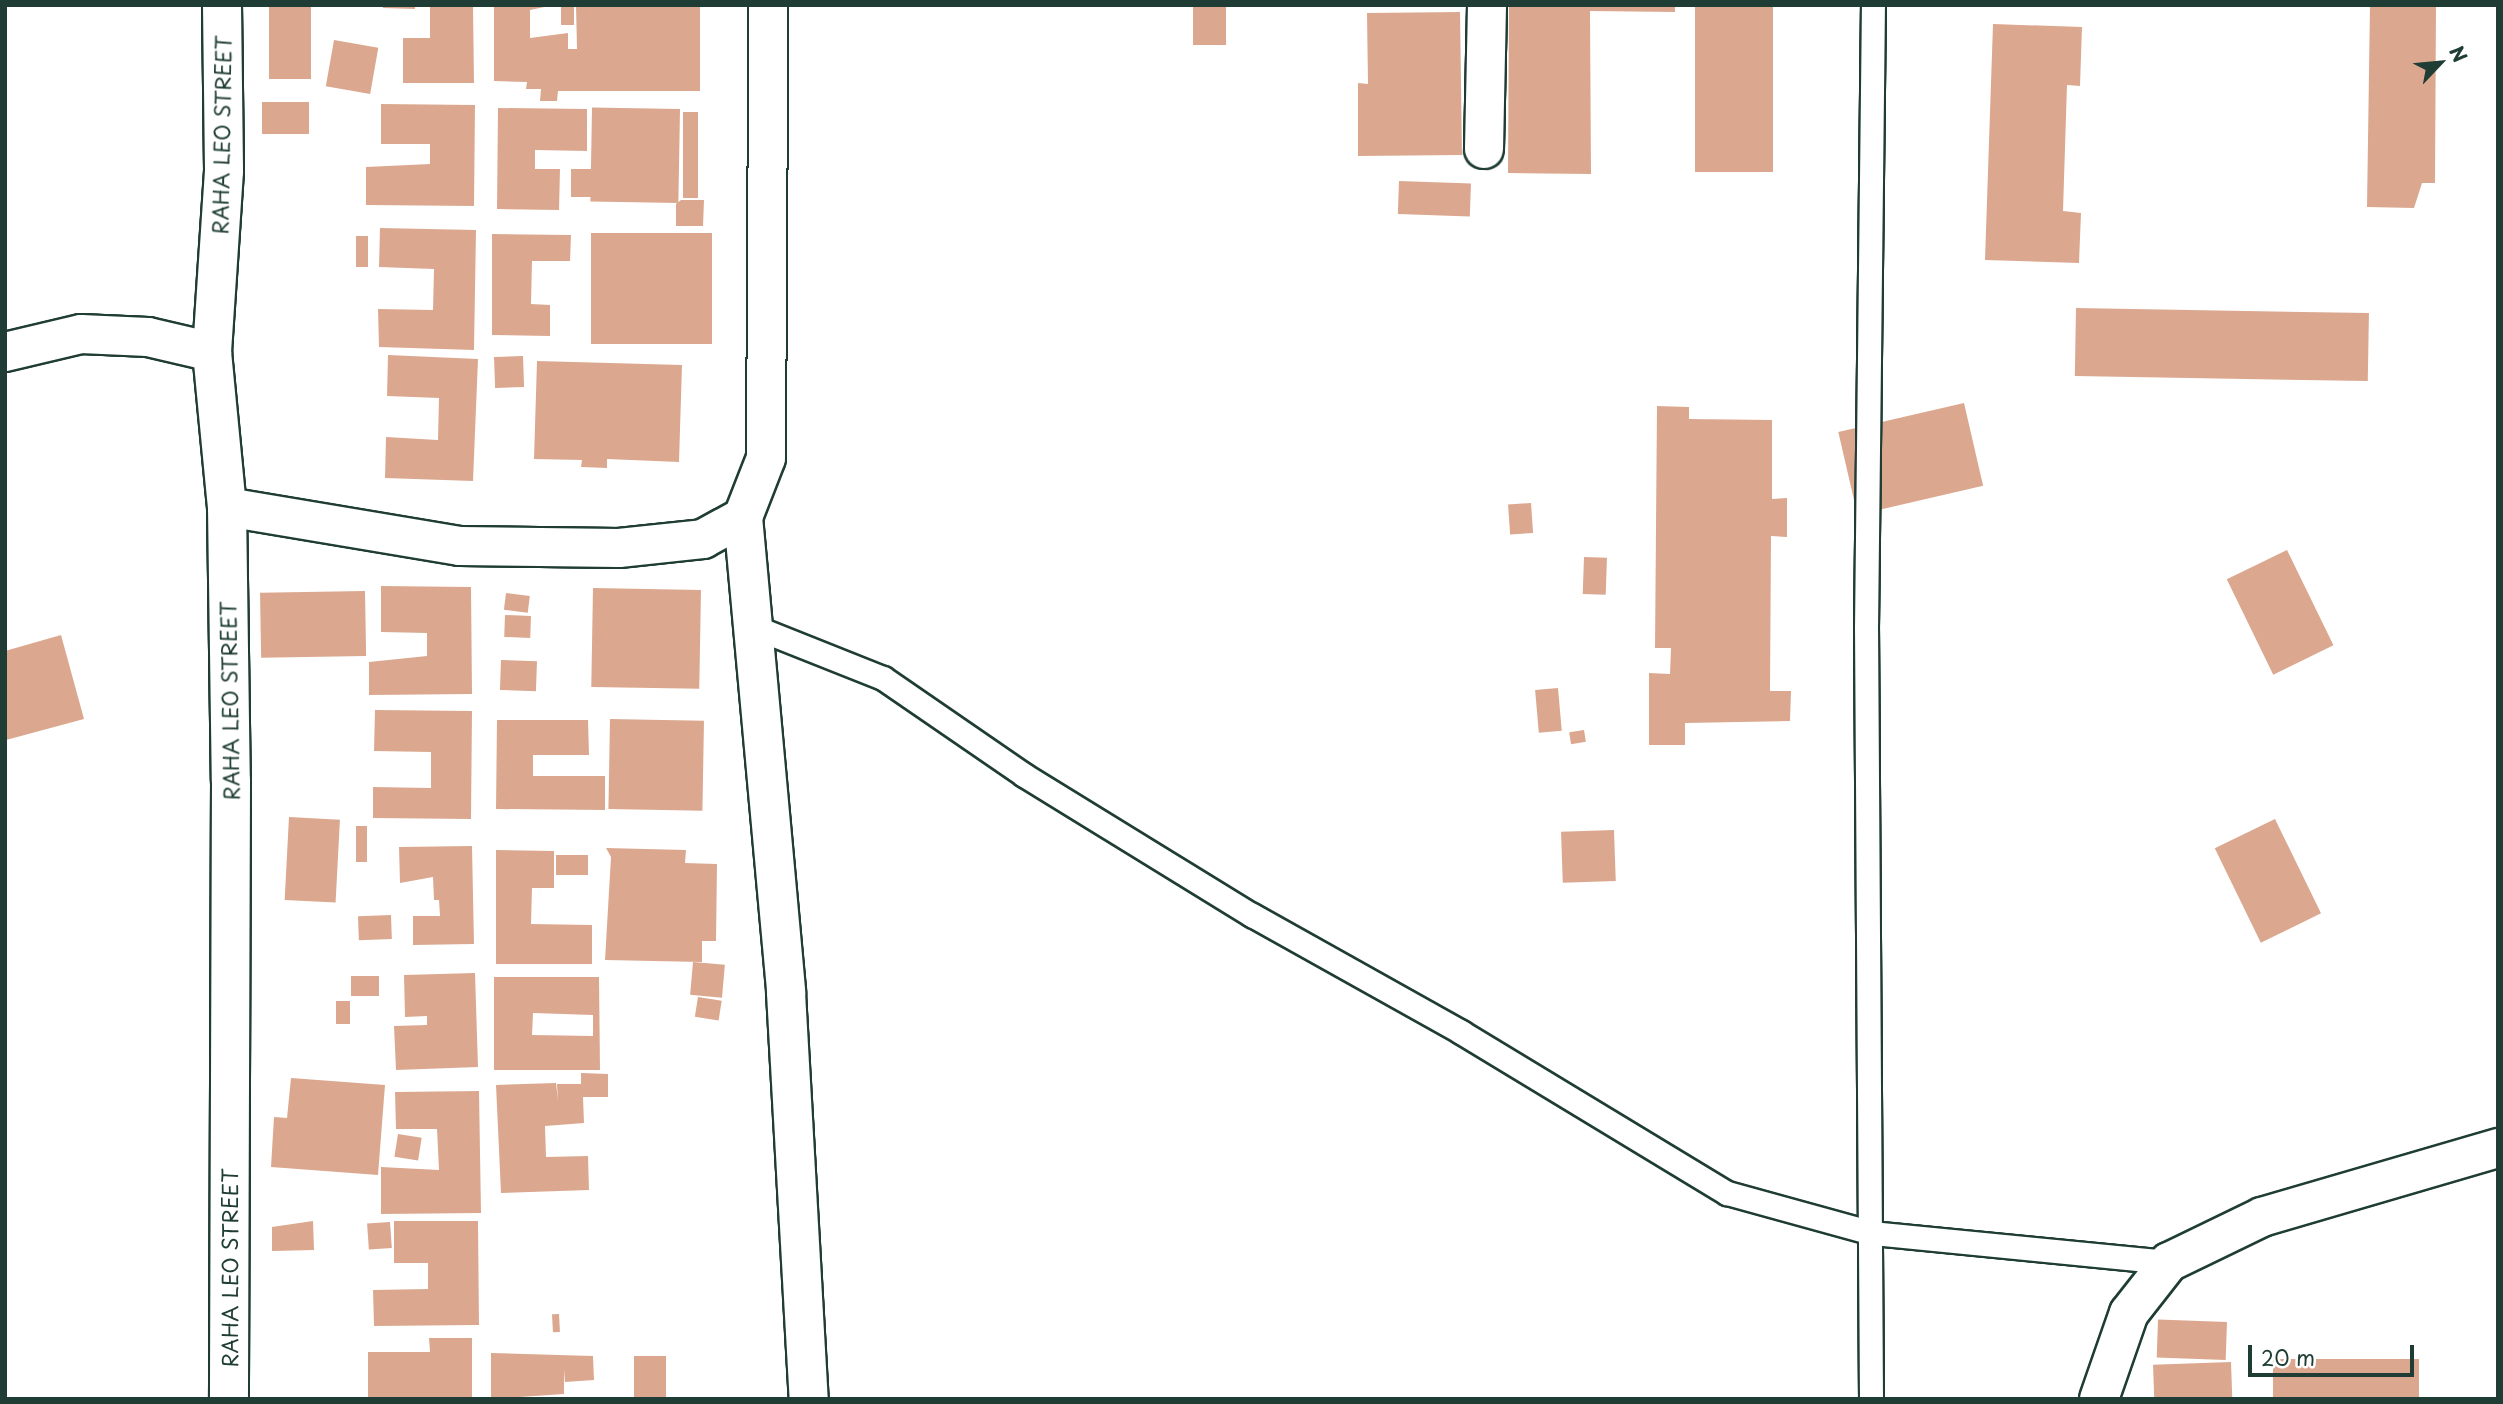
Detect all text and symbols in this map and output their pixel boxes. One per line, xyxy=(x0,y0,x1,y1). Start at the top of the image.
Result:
north arrow xyxy=(2405,28,2475,98)
street label: RAHA LEO STREET xyxy=(207,34,235,236)
text: N xyxy=(2443,41,2475,67)
street label: RAHA LEO STREET xyxy=(215,600,243,802)
street label: RAHA LEO STREET xyxy=(216,1168,242,1368)
scale bar xyxy=(2251,1330,2417,1374)
text: 20 m xyxy=(2261,1341,2315,1373)

